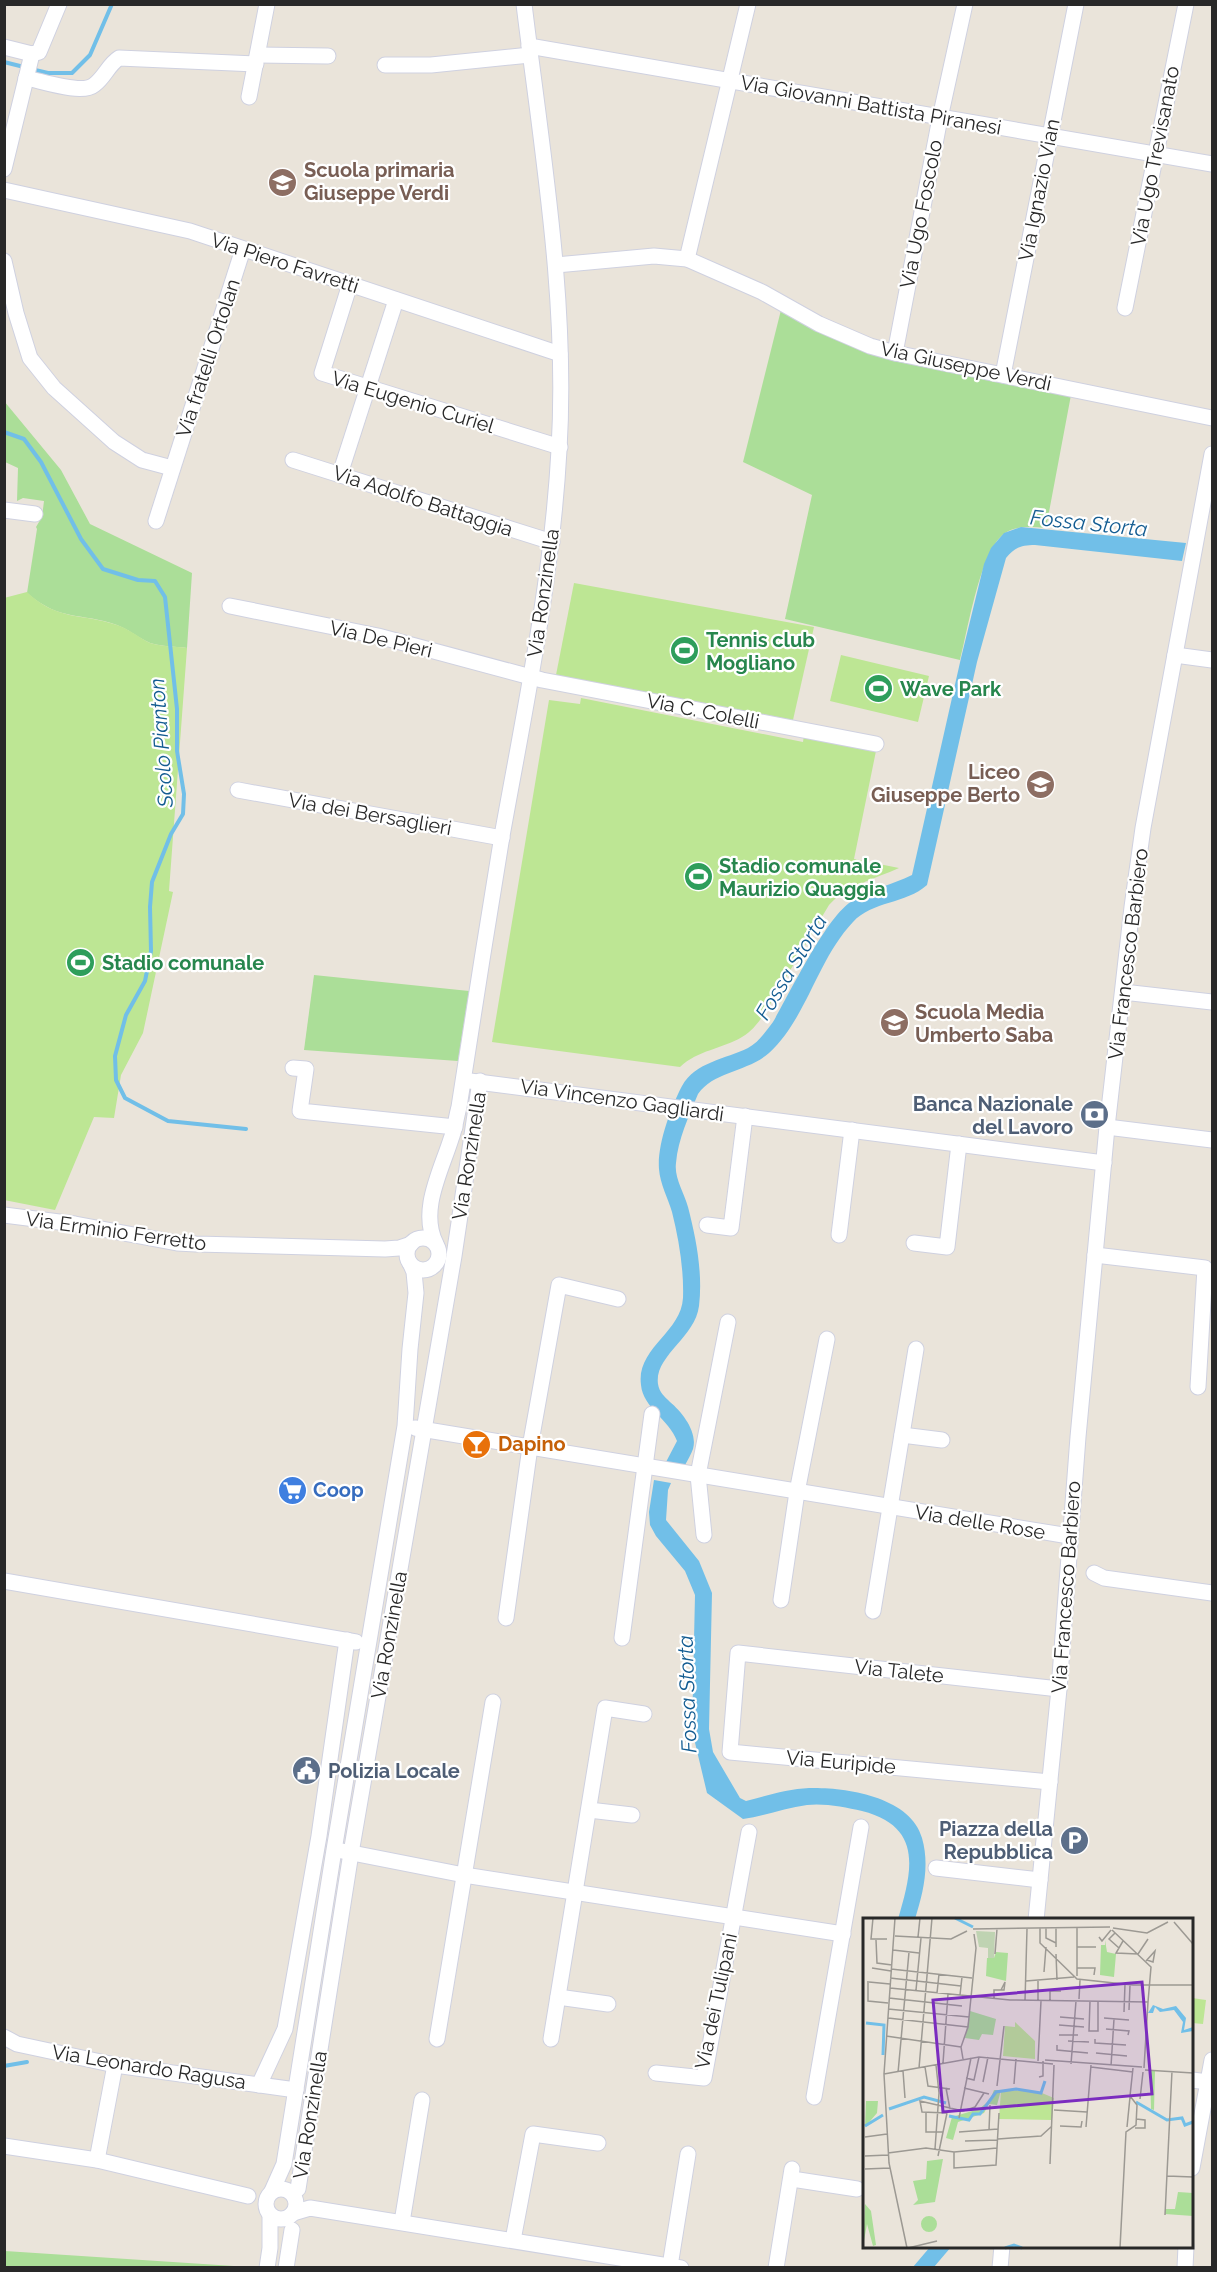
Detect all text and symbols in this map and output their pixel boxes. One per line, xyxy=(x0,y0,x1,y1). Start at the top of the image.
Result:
street label: Via Ugo Trevisanato xyxy=(1126,64,1184,248)
street label: Via Giovanni Battista Piranesi xyxy=(739,70,1003,140)
street label: Via Ignazio Vian xyxy=(1013,117,1065,263)
street label: Via Ugo Foscolo xyxy=(895,137,947,290)
place label: Scuola primaria Giuseppe Verdi xyxy=(304,158,455,205)
school or university icon: Scuola primaria Giuseppe Verdi xyxy=(267,166,299,198)
street label: Via Piero Favretti xyxy=(208,228,362,298)
street label: Via fratelli Ortolan xyxy=(171,276,245,440)
street label: Via Giuseppe Verdi xyxy=(878,336,1054,396)
street label: Via Eugenio Curiel xyxy=(329,366,498,438)
street label: Via Adolfo Battaggia xyxy=(330,461,516,541)
water label: Fossa Storta xyxy=(1029,504,1149,542)
street label: Via Ronzinella xyxy=(522,527,564,659)
street label: Via De Pieri xyxy=(327,615,435,663)
place label: Tennis club Mogliano xyxy=(706,628,815,675)
sports icon: Tennis club Mogliano xyxy=(669,635,701,667)
sports icon: Wave Park xyxy=(863,673,895,705)
water label: Scolo Pianton xyxy=(144,677,178,810)
place label: Wave Park xyxy=(900,677,1002,701)
street label: Via C. Colelli xyxy=(644,688,762,734)
place label: Liceo Giuseppe Berto xyxy=(871,760,1020,807)
school or university icon: Liceo Giuseppe Berto xyxy=(1025,768,1057,800)
street label: Via dei Bersaglieri xyxy=(286,788,454,840)
street label: Via Francesco Barbiero xyxy=(1103,847,1153,1061)
place label: Stadio comunale Maurizio Quaggia xyxy=(719,854,886,901)
sports icon: Stadio comunale Maurizio Quaggia xyxy=(682,861,714,893)
water label: Fossa Storta xyxy=(750,910,832,1024)
sports icon: Stadio comunale xyxy=(65,947,97,979)
place label: Stadio comunale xyxy=(102,951,264,975)
place label: Scuola Media Umberto Saba xyxy=(915,1000,1053,1047)
school or university icon: Scuola Media Umberto Saba xyxy=(878,1007,910,1039)
street label: Via Vincenzo Gagliardi xyxy=(519,1074,725,1126)
street label: Via Ronzinella xyxy=(447,1090,491,1222)
place label: Banca Nazionale del Lavoro xyxy=(913,1092,1073,1139)
bank icon: Banca Nazionale del Lavoro xyxy=(1078,1099,1110,1131)
street label: Via Erminio Ferretto xyxy=(24,1206,208,1256)
bar icon: Dapino xyxy=(461,1428,493,1460)
place label: Dapino xyxy=(498,1432,566,1456)
supermarket icon: Coop xyxy=(276,1474,308,1506)
place label: Coop xyxy=(313,1478,364,1502)
street label: Via Francesco Barbiero xyxy=(1047,1480,1085,1694)
street label: Via delle Rose xyxy=(913,1500,1047,1544)
street label: Via Ronzinella xyxy=(366,1569,412,1701)
water label: Fossa Storta xyxy=(672,1635,702,1753)
street label: Via Talete xyxy=(853,1654,945,1688)
street label: Via Euripide xyxy=(785,1745,897,1779)
public building icon: Polizia Locale xyxy=(291,1755,323,1787)
place label: Polizia Locale xyxy=(328,1759,460,1783)
place label: Piazza della Repubblica xyxy=(939,1817,1053,1864)
parking icon: Piazza della Repubblica xyxy=(1058,1825,1090,1857)
inset map xyxy=(863,1918,1193,2248)
street label: Via dei Tulipani xyxy=(690,1931,742,2071)
street label: Via Leonardo Ragusa xyxy=(50,2040,248,2094)
street label: Via Ronzinella xyxy=(288,2049,332,2181)

